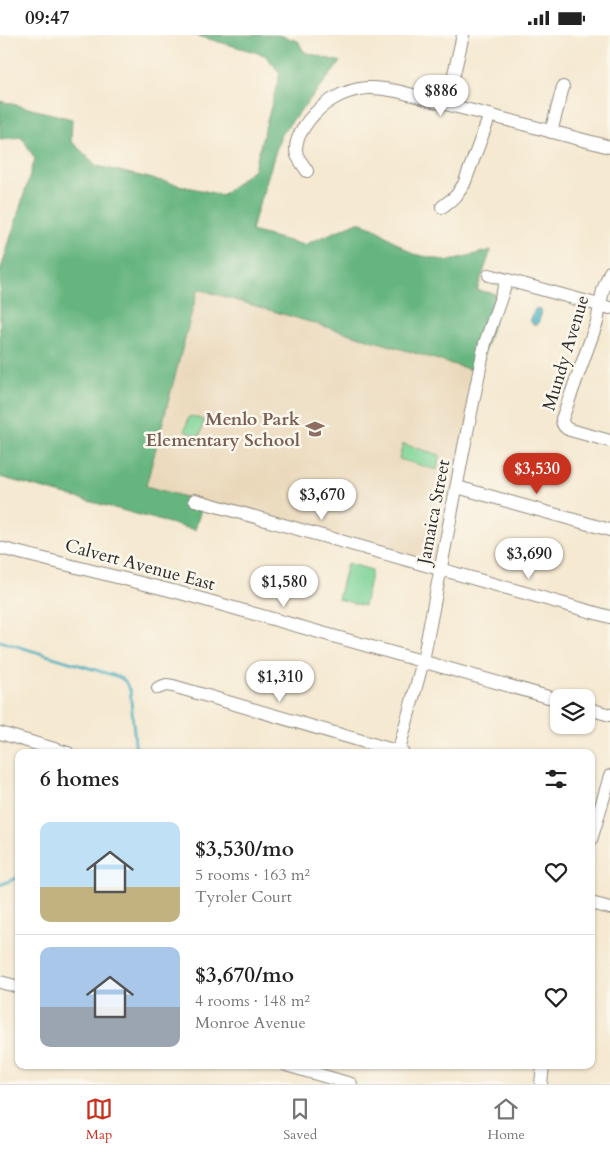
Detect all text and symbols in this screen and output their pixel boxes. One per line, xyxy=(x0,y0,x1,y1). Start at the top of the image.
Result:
text: 09:47 xyxy=(25,5,69,31)
pin: $886 xyxy=(411,74,471,117)
text: $886 xyxy=(425,80,457,102)
street label: Mundy Avenue xyxy=(537,292,595,414)
place label: Menlo Park Elementary School xyxy=(146,407,301,453)
school or university icon: Menlo Park Elementary School xyxy=(304,418,326,440)
pin: $3,530 xyxy=(496,453,578,495)
street label: Jamaica Street xyxy=(411,457,456,569)
text: $3,530 xyxy=(514,458,560,480)
pin: $3,670 xyxy=(281,479,363,521)
text: $3,670 xyxy=(299,484,345,506)
street label: Calvert Avenue East xyxy=(62,533,218,597)
pin: $3,690 xyxy=(488,537,570,580)
text: $3,690 xyxy=(506,543,552,565)
pin: $1,580 xyxy=(243,565,325,608)
text: $1,580 xyxy=(261,571,307,593)
pin: $1,310 xyxy=(239,661,321,703)
text: $1,310 xyxy=(257,666,303,688)
map controls xyxy=(550,689,595,734)
button: layers xyxy=(550,689,595,734)
text: 6 homes xyxy=(40,765,119,794)
icon: filters xyxy=(542,765,570,793)
text: $3,530/mo xyxy=(195,835,294,864)
icon: home xyxy=(80,842,140,902)
icon: heart xyxy=(542,858,570,886)
text: 5 rooms · 163 m² xyxy=(195,864,310,886)
text: Tyroler Court xyxy=(195,886,292,908)
text: $3,670/mo xyxy=(195,961,294,990)
icon: home xyxy=(80,967,140,1027)
icon: heart xyxy=(542,983,570,1011)
text: 4 rooms · 148 m² xyxy=(195,990,310,1012)
text: Monroe Avenue xyxy=(195,1012,306,1034)
tab: Map xyxy=(85,1095,113,1144)
tab: Saved xyxy=(283,1095,317,1144)
tab: Home xyxy=(487,1095,525,1144)

